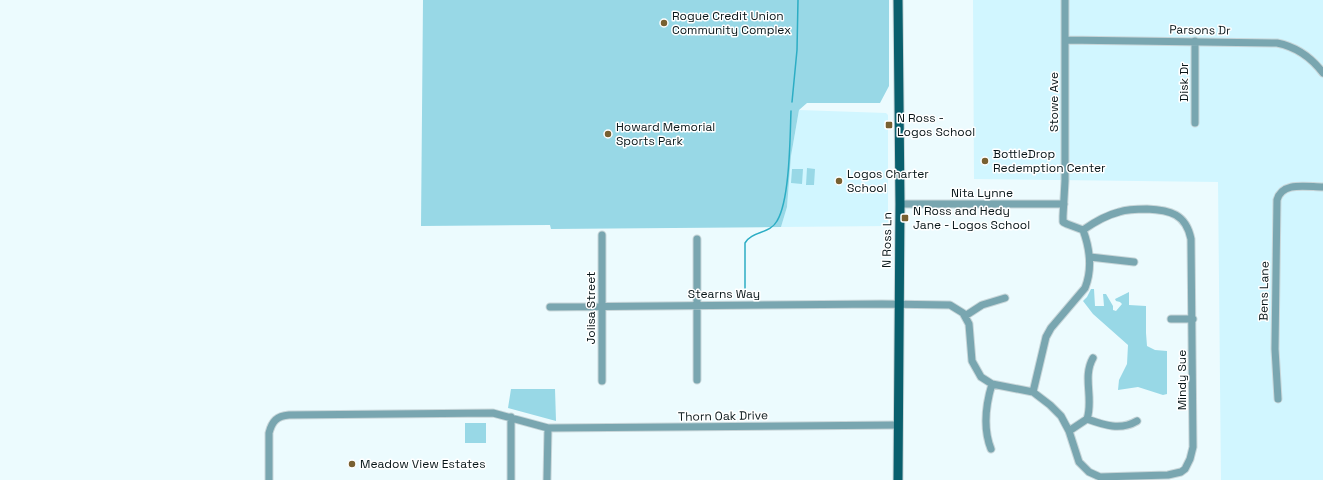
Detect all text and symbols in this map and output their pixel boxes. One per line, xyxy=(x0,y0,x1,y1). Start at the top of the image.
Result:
place label: Rogue Credit Union Community Complex xyxy=(672,8,791,38)
marker: Rogue Credit Union Community Complex xyxy=(659,18,669,28)
street label: Parsons Dr xyxy=(1169,21,1231,39)
street label: Disk Dr xyxy=(1176,62,1192,102)
street label: Stowe Ave xyxy=(1046,72,1062,132)
place label: N Ross - Logos School xyxy=(897,110,975,140)
place label: Howard Memorial Sports Park xyxy=(616,119,715,149)
marker: N Ross - Logos School xyxy=(884,120,894,130)
marker: Howard Memorial Sports Park xyxy=(603,129,613,139)
place label: BottleDrop Redemption Center xyxy=(993,146,1106,176)
marker: BottleDrop Redemption Center xyxy=(980,156,990,166)
place label: Logos Charter School xyxy=(847,166,929,196)
marker: Logos Charter School xyxy=(834,176,844,186)
street label: Nita Lynne xyxy=(951,185,1013,201)
place label: N Ross and Hedy Jane - Logos School xyxy=(913,203,1030,233)
street label: N Ross Ln xyxy=(879,212,895,268)
marker: N Ross and Hedy Jane - Logos School xyxy=(900,213,910,223)
street label: Bens Lane xyxy=(1255,261,1273,321)
street label: Jolisa Street xyxy=(583,271,599,345)
street label: Stearns Way xyxy=(688,286,760,302)
street label: Mindy Sue xyxy=(1174,350,1190,410)
street label: Thorn Oak Drive xyxy=(678,407,768,425)
place label: Meadow View Estates xyxy=(360,456,486,472)
marker: Meadow View Estates xyxy=(347,459,357,469)

